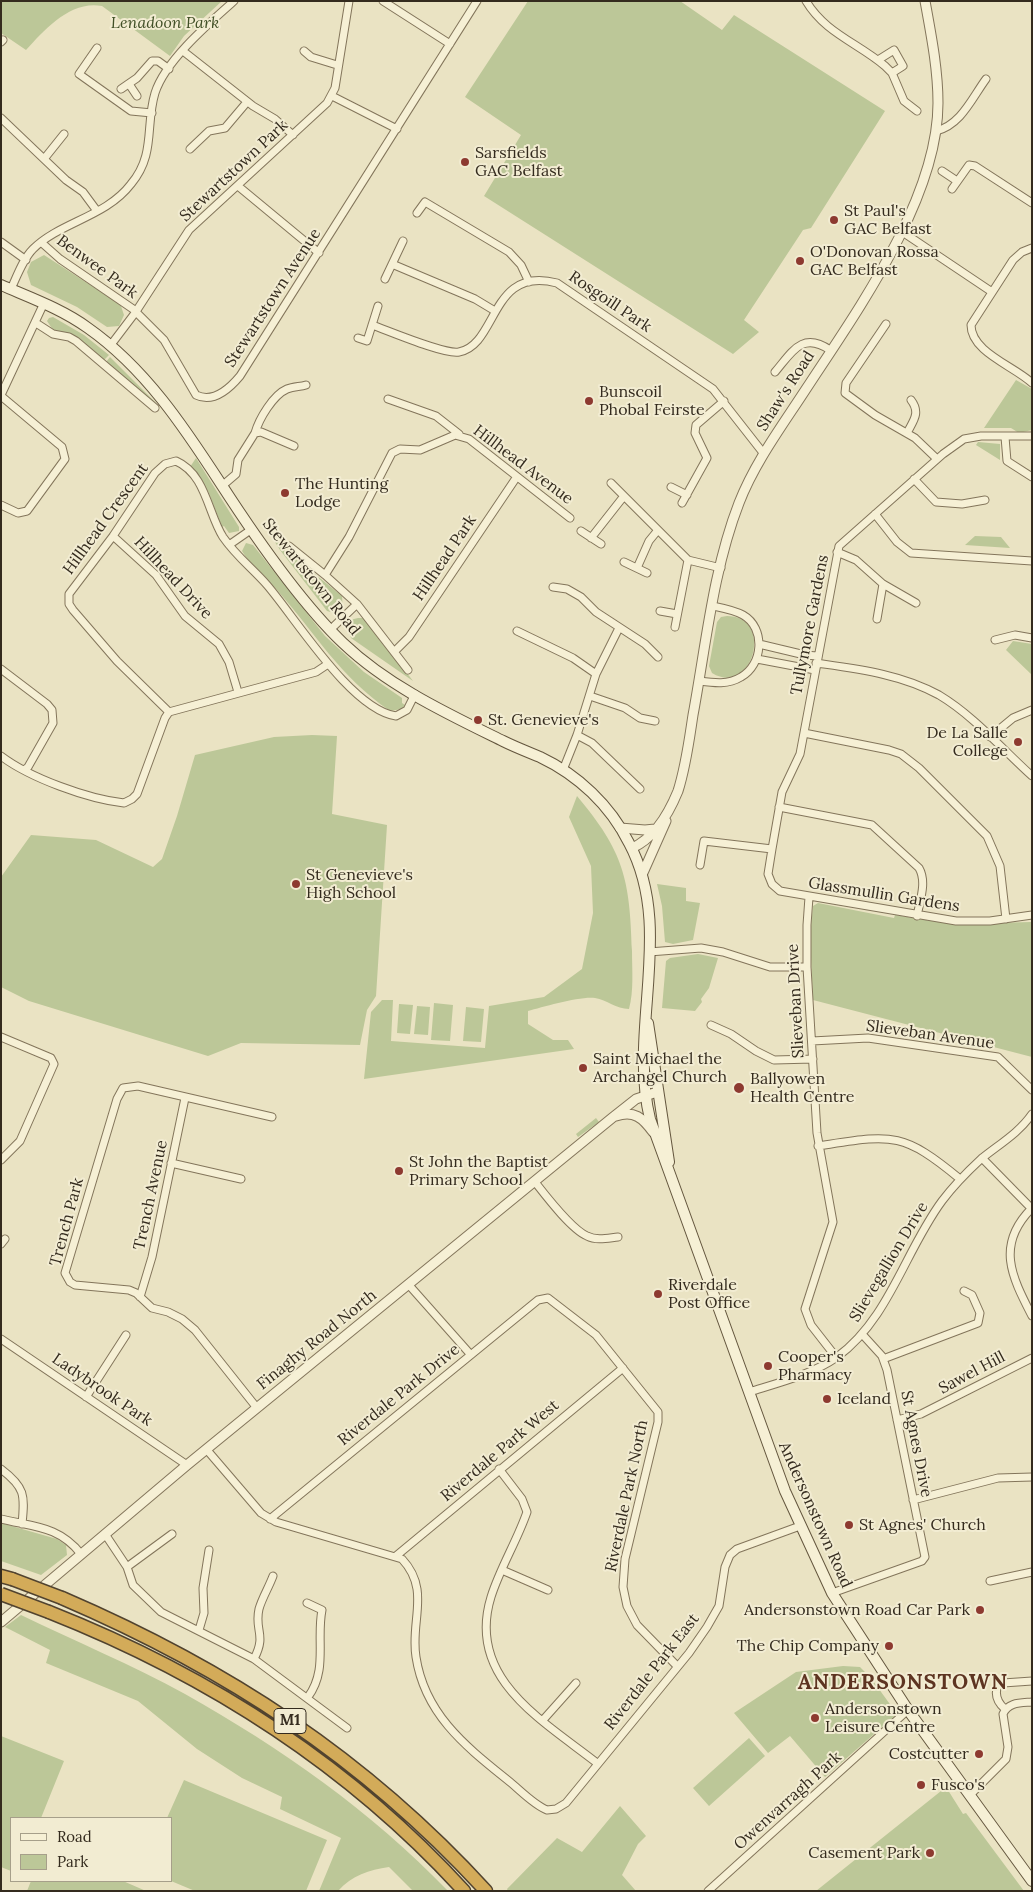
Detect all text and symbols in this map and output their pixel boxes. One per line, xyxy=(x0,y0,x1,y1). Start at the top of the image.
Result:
park label: Lenadoon Park xyxy=(111,13,219,33)
street label: Stewartstown Park xyxy=(176,116,292,226)
place label: Sarsfields GAC Belfast xyxy=(475,143,563,181)
marker: Sarsfields GAC Belfast xyxy=(459,156,471,168)
place label: St Paul's GAC Belfast xyxy=(844,201,932,239)
marker: St Paul's GAC Belfast xyxy=(828,214,840,226)
street label: Stewartstown Avenue xyxy=(221,225,325,371)
street label: Benwee Park xyxy=(53,231,141,303)
place label: O'Donovan Rossa GAC Belfast xyxy=(810,242,939,280)
marker: O'Donovan Rossa GAC Belfast xyxy=(794,255,806,267)
street label: Rosgoill Park xyxy=(565,267,655,337)
street label: Shaw's Road xyxy=(753,347,819,435)
place label: Bunscoil Phobal Feirste xyxy=(599,382,705,420)
marker: Bunscoil Phobal Feirste xyxy=(583,395,595,407)
street label: Hillhead Avenue xyxy=(469,421,577,509)
street label: Hillhead Crescent xyxy=(59,460,153,578)
place label: The Hunting Lodge xyxy=(295,474,388,512)
marker: The Hunting Lodge xyxy=(279,487,291,499)
street label: Hillhead Park xyxy=(409,512,481,604)
street label: Stewartstown Road xyxy=(258,515,364,639)
street label: Hillhead Drive xyxy=(130,533,216,623)
street label: Tullymore Gardens xyxy=(787,553,833,697)
place label: St. Genevieve's xyxy=(488,710,599,730)
marker: St. Genevieve's xyxy=(472,714,484,726)
place label: De La Salle College xyxy=(926,723,1008,761)
marker: De La Salle College xyxy=(1012,736,1024,748)
place label: St Genevieve's High School xyxy=(306,865,413,903)
street label: Glassmullin Gardens xyxy=(807,874,961,916)
marker: St Genevieve's High School xyxy=(290,878,302,890)
street label: Slieveban Drive xyxy=(783,943,809,1059)
street label: Slieveban Avenue xyxy=(865,1017,995,1053)
place label: Saint Michael the Archangel Church xyxy=(593,1049,727,1087)
marker: Saint Michael the Archangel Church xyxy=(577,1062,589,1074)
place label: Ballyowen Health Centre xyxy=(750,1069,854,1107)
marker: Ballyowen Health Centre xyxy=(732,1081,746,1095)
street label: Trench Avenue xyxy=(130,1138,172,1252)
place label: St John the Baptist Primary School xyxy=(409,1152,548,1190)
marker: St John the Baptist Primary School xyxy=(393,1165,405,1177)
street label: Trench Park xyxy=(46,1176,88,1268)
street label: Slievegallion Drive xyxy=(846,1198,932,1326)
place label: Riverdale Post Office xyxy=(668,1275,750,1313)
street label: Finaghy Road North xyxy=(253,1286,381,1394)
marker: Riverdale Post Office xyxy=(652,1288,664,1300)
street label: Riverdale Park Drive xyxy=(334,1340,464,1450)
place label: Cooper's Pharmacy xyxy=(778,1347,852,1385)
street label: Sawel Hill xyxy=(935,1348,1009,1398)
street label: Ladybrook Park xyxy=(48,1349,156,1431)
marker: Cooper's Pharmacy xyxy=(762,1360,774,1372)
place label: Iceland xyxy=(837,1389,891,1409)
street label: St Agnes Drive xyxy=(896,1389,936,1499)
marker: Iceland xyxy=(821,1393,833,1405)
street label: Riverdale Park West xyxy=(437,1396,563,1506)
street label: Riverdale Park North xyxy=(602,1418,652,1574)
street label: Andersonstown Road xyxy=(774,1439,856,1591)
place label: St Agnes' Church xyxy=(859,1515,986,1535)
marker: St Agnes' Church xyxy=(843,1519,855,1531)
place label: Andersonstown Road Car Park xyxy=(744,1600,970,1620)
marker: Andersonstown Road Car Park xyxy=(974,1604,986,1616)
street label: Riverdale Park East xyxy=(601,1610,703,1734)
place label: The Chip Company xyxy=(737,1636,879,1656)
marker: The Chip Company xyxy=(883,1640,895,1652)
district label: ANDERSONSTOWN xyxy=(796,1670,1010,1696)
place label: Andersonstown Leisure Centre xyxy=(825,1699,942,1737)
road number: M1 xyxy=(274,1708,306,1734)
marker: Andersonstown Leisure Centre xyxy=(809,1712,821,1724)
place label: Costcutter xyxy=(889,1744,969,1764)
street label: Owenvarragh Park xyxy=(730,1748,846,1854)
marker: Costcutter xyxy=(973,1748,985,1760)
place label: Fusco's xyxy=(931,1775,985,1795)
marker: Fusco's xyxy=(915,1779,927,1791)
legend xyxy=(10,1817,172,1882)
text: Road xyxy=(57,1827,92,1846)
place label: Casement Park xyxy=(808,1843,920,1863)
marker: Casement Park xyxy=(924,1847,936,1859)
text: Park xyxy=(57,1852,88,1871)

